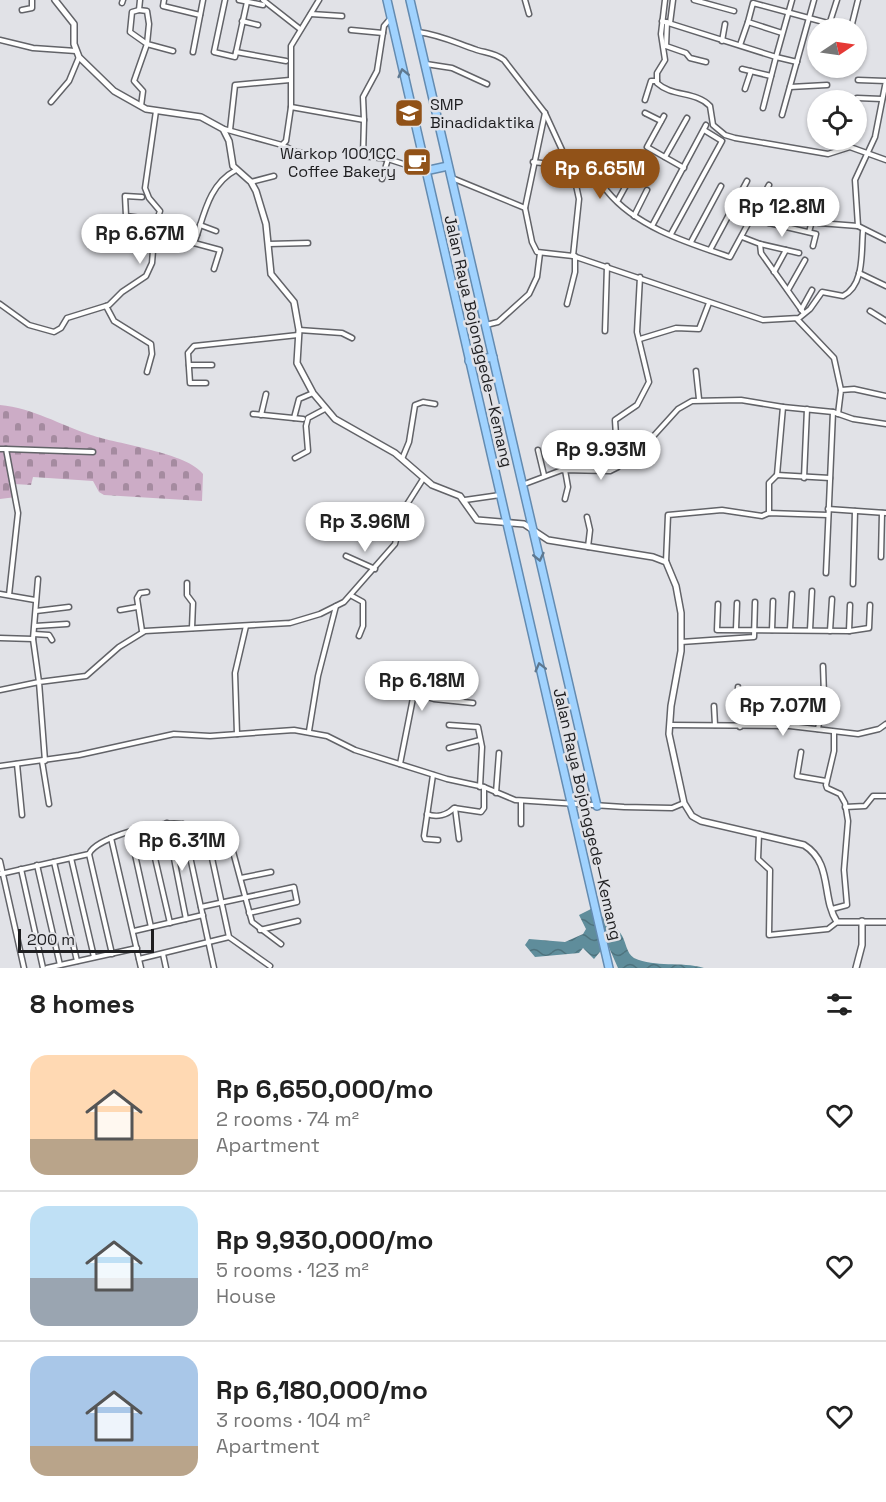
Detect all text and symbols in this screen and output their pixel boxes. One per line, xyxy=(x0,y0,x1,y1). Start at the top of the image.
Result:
north arrow xyxy=(807,18,867,78)
map controls xyxy=(807,18,867,150)
one-way arrow xyxy=(397,68,410,78)
button: locate xyxy=(807,90,867,150)
place label: SMP Binadidaktika xyxy=(430,94,535,133)
school or university icon: SMP Binadidaktika xyxy=(393,97,425,129)
place label: Warkop 1001CC Coffee Bakery xyxy=(280,143,396,182)
cafe icon: Warkop 1001CC Coffee Bakery xyxy=(401,146,433,178)
pin: Rp 6.65M xyxy=(538,149,662,200)
text: Rp 6.65M xyxy=(555,155,645,181)
pin: Rp 12.8M xyxy=(720,187,844,238)
text: Rp 12.8M xyxy=(739,193,826,219)
street label: Jalan Raya Bojonggede—Kemang xyxy=(439,213,518,469)
pin: Rp 6.67M xyxy=(78,214,202,265)
text: Rp 6.67M xyxy=(95,220,185,246)
pin: Rp 9.93M xyxy=(539,430,663,481)
text: Rp 9.93M xyxy=(556,436,646,462)
pin: Rp 3.96M xyxy=(303,502,427,553)
text: Rp 3.96M xyxy=(320,508,410,534)
one-way arrow xyxy=(531,552,544,562)
pin: Rp 6.18M xyxy=(360,661,484,712)
one-way arrow xyxy=(535,662,548,672)
text: Rp 6.18M xyxy=(379,667,465,693)
street label: Jalan Raya Bojonggede—Kemang xyxy=(548,686,627,942)
pin: Rp 7.07M xyxy=(721,686,845,737)
text: Rp 7.07M xyxy=(739,692,827,718)
pin: Rp 6.31M xyxy=(120,821,244,872)
text: Rp 6.31M xyxy=(138,827,226,853)
scale bar xyxy=(18,926,154,954)
text: 200 m xyxy=(27,929,75,950)
text: 8 homes xyxy=(30,987,135,1021)
icon: filters xyxy=(823,988,856,1021)
text: Rp 6,650,000/mo xyxy=(216,1072,433,1106)
icon: home xyxy=(78,1079,150,1151)
icon: heart xyxy=(823,1099,856,1132)
text: 2 rooms · 74 m² xyxy=(216,1106,359,1132)
text: Apartment xyxy=(216,1132,320,1158)
text: Rp 9,930,000/mo xyxy=(216,1223,434,1257)
icon: home xyxy=(78,1230,150,1302)
icon: heart xyxy=(823,1250,856,1283)
text: 5 rooms · 123 m² xyxy=(216,1257,369,1283)
text: House xyxy=(216,1283,276,1309)
text: Rp 6,180,000/mo xyxy=(216,1373,428,1407)
icon: home xyxy=(78,1380,150,1452)
icon: heart xyxy=(823,1400,856,1433)
text: 3 rooms · 104 m² xyxy=(216,1407,370,1433)
text: Apartment xyxy=(216,1433,320,1459)

